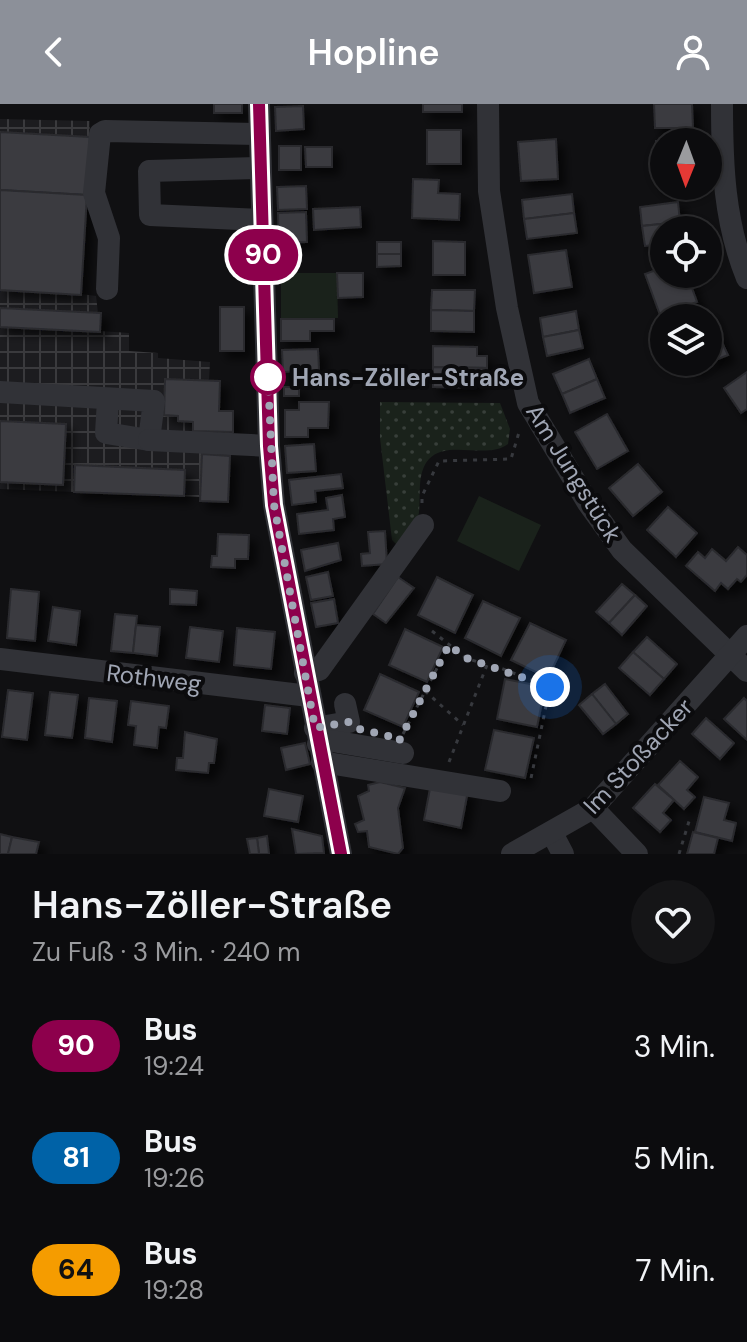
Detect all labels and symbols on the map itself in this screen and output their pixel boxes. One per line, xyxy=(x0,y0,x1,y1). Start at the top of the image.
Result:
north arrow xyxy=(650,128,722,200)
line badge: 90 xyxy=(227,229,299,281)
marker: Hans-Zöller-Straße xyxy=(251,360,285,394)
place label: Hans-Zöller-Straße xyxy=(292,362,524,393)
street label: Am Jungstück xyxy=(519,398,629,548)
street label: Rothweg xyxy=(105,657,203,699)
your location xyxy=(530,667,570,707)
street label: Im Stoßacker xyxy=(577,692,700,820)

